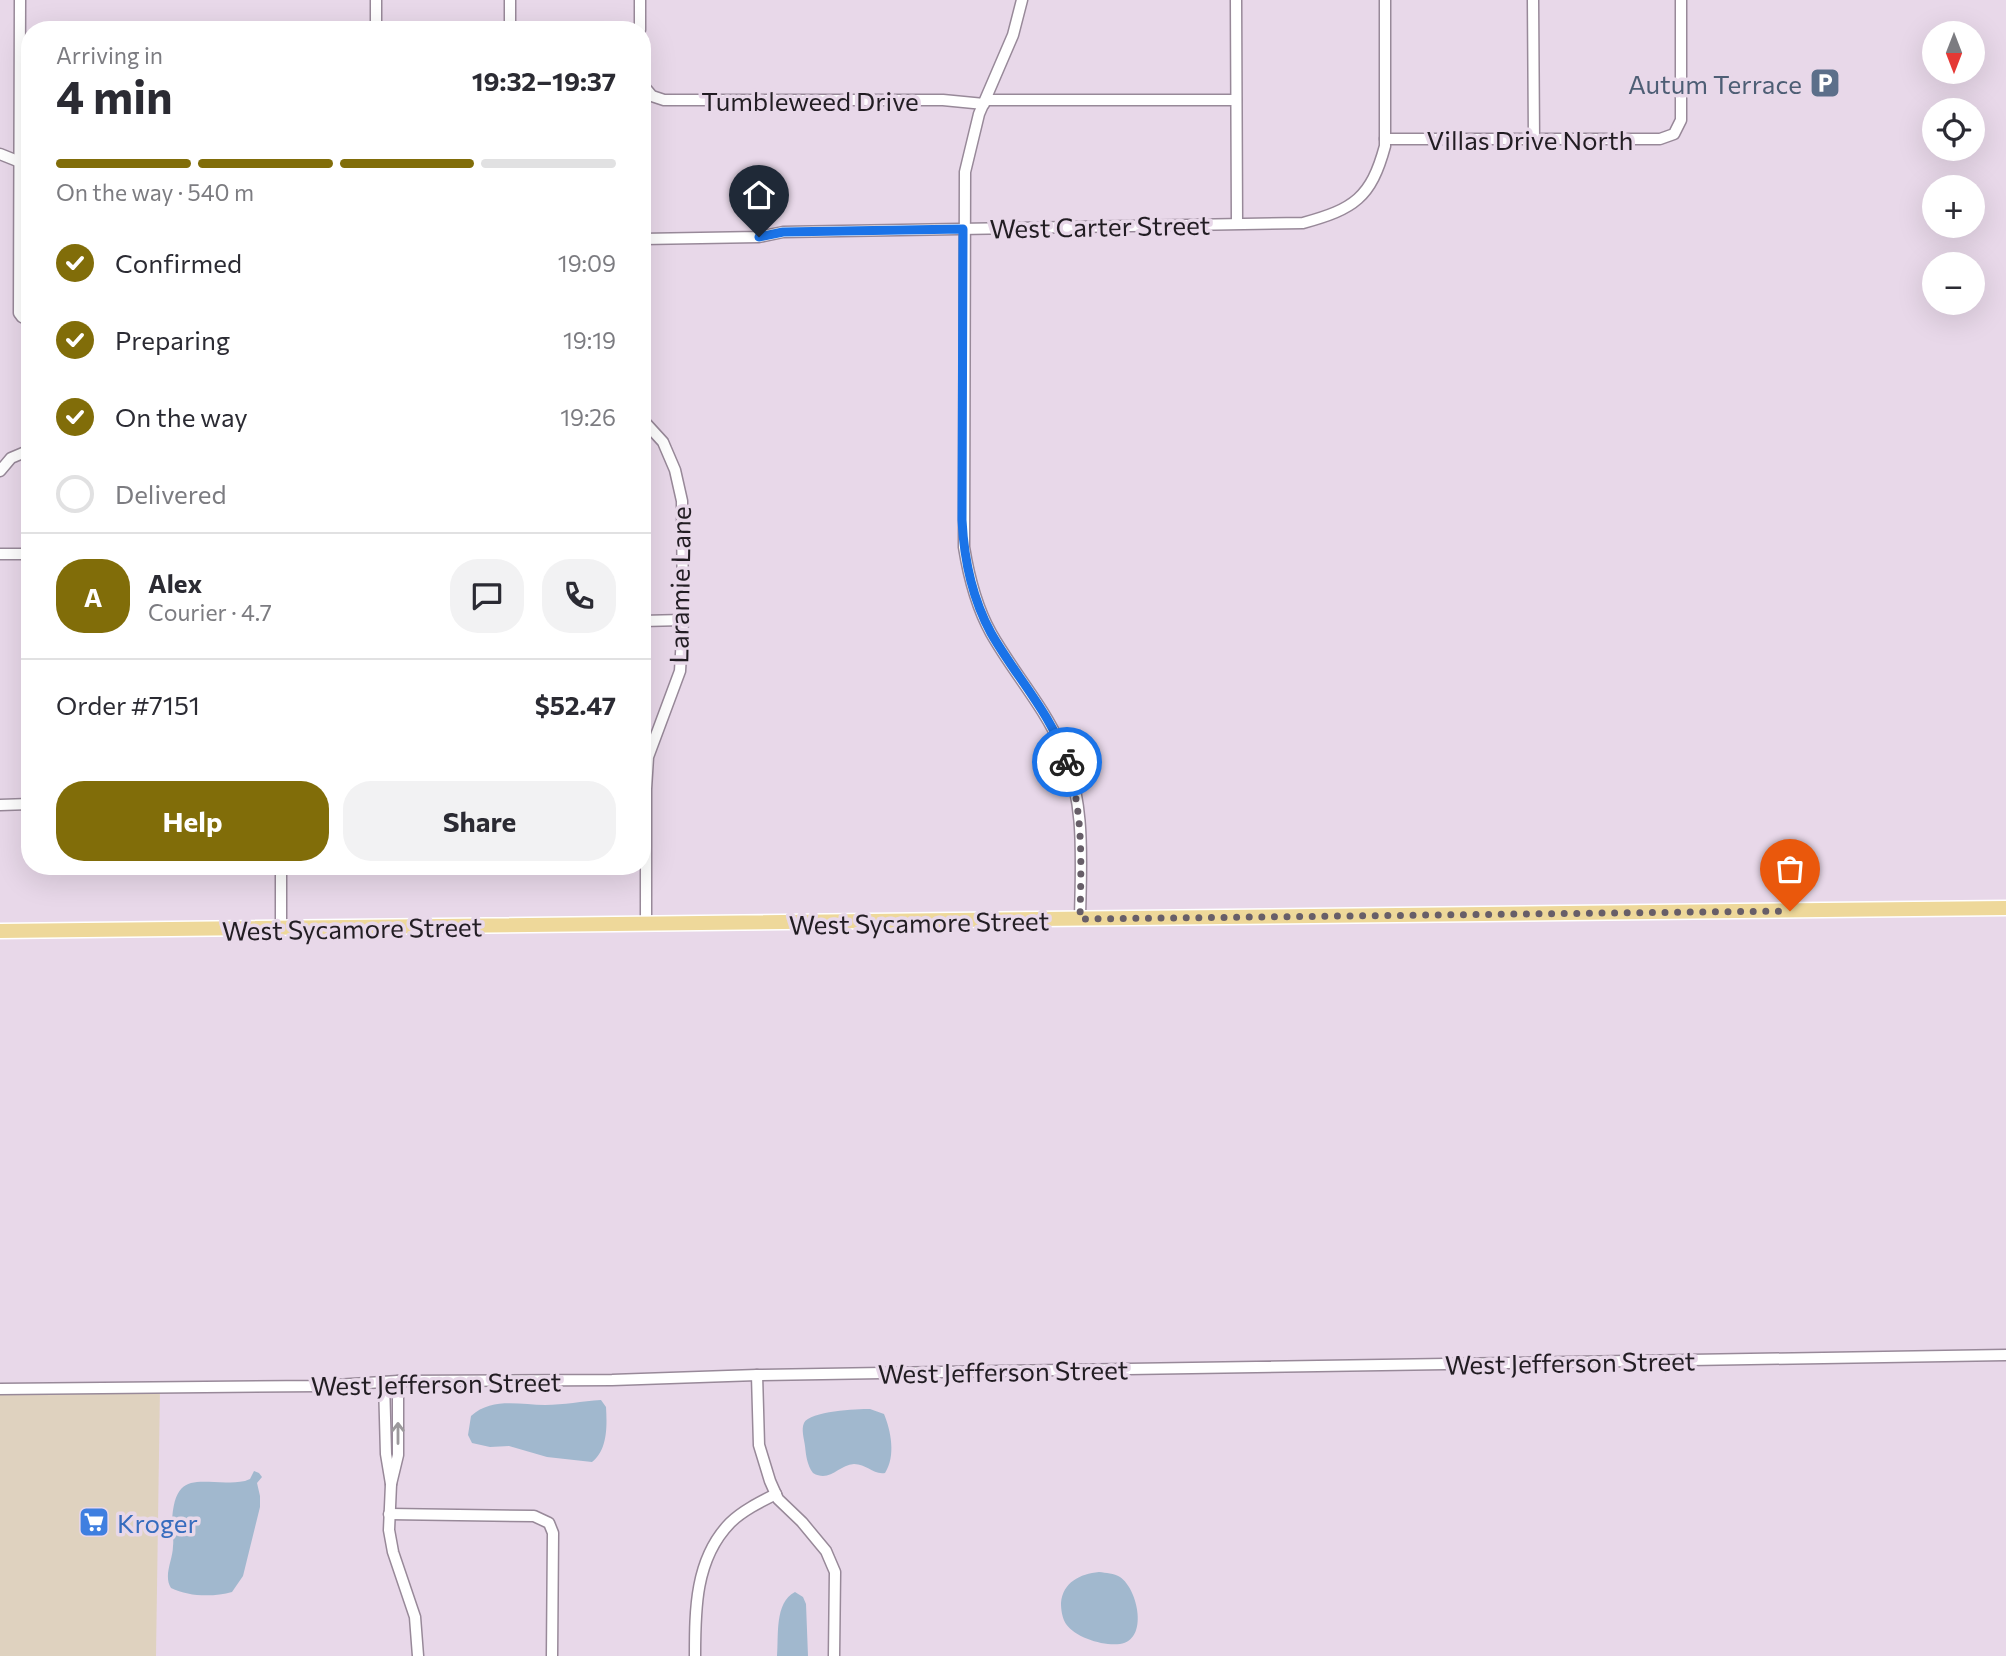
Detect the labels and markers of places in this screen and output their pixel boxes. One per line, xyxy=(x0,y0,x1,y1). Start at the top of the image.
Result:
parking icon: Autum Terrace xyxy=(1808,66,1842,100)
place label: Autum Terrace xyxy=(1628,68,1802,99)
pin xyxy=(729,165,789,237)
pin xyxy=(1760,839,1820,911)
supermarket icon: Kroger xyxy=(77,1505,111,1539)
place label: Kroger xyxy=(117,1507,198,1538)

